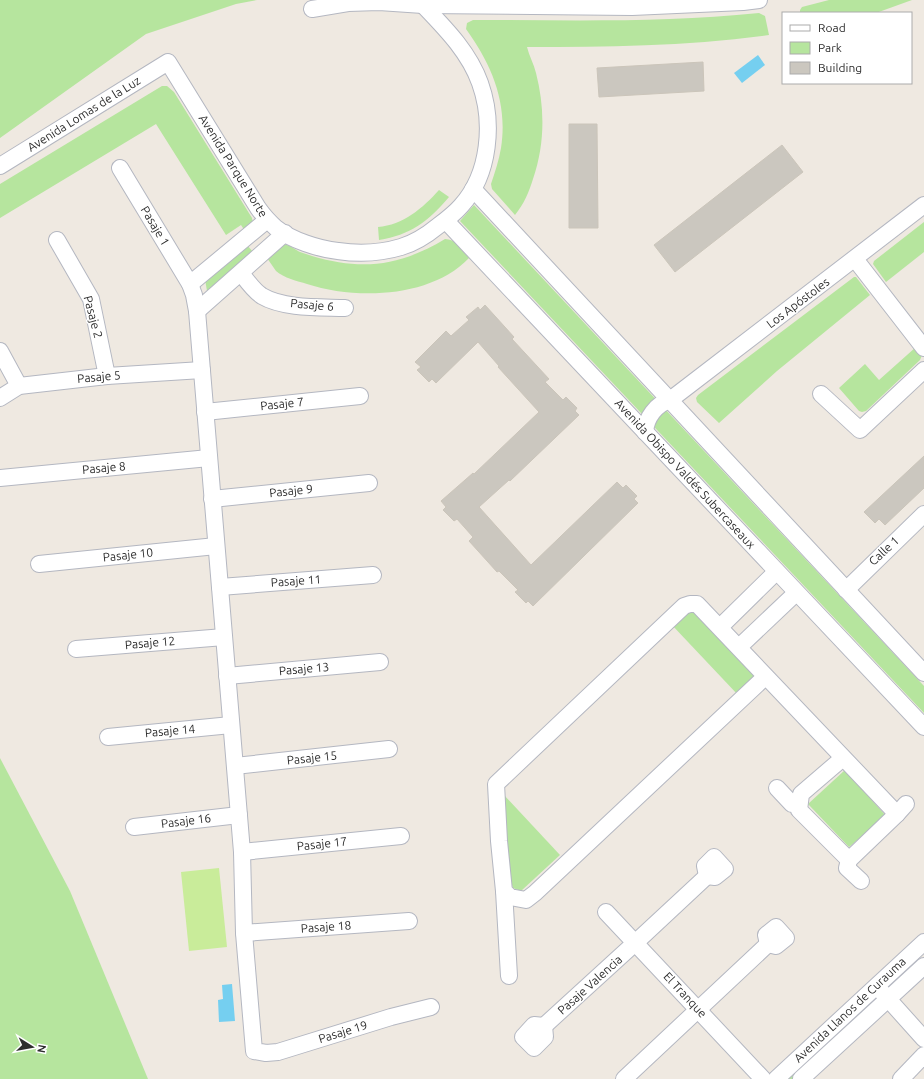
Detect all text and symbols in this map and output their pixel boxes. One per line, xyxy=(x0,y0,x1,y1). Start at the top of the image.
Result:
legend xyxy=(782,12,912,84)
text: Road xyxy=(818,21,846,34)
text: Park xyxy=(818,41,842,54)
text: Building xyxy=(818,61,862,74)
street label: Avenida Lomas de la Luz xyxy=(25,73,143,154)
street label: Avenida Parque Norte xyxy=(197,112,270,219)
street label: Pasaje 1 xyxy=(139,204,172,248)
street label: Los Apóstoles xyxy=(764,275,831,330)
street label: Pasaje 2 xyxy=(82,294,105,340)
street label: Pasaje 6 xyxy=(290,296,335,313)
street label: Pasaje 5 xyxy=(77,368,121,385)
street label: Pasaje 7 xyxy=(260,395,304,412)
street label: Avenida Obispo Valdés Subercaseaux xyxy=(613,396,758,551)
street label: Pasaje 8 xyxy=(82,459,127,476)
street label: Pasaje 9 xyxy=(269,482,313,499)
street label: Calle 1 xyxy=(866,534,901,568)
street label: Pasaje 10 xyxy=(102,545,154,564)
street label: Pasaje 11 xyxy=(270,572,322,589)
street label: Pasaje 12 xyxy=(124,634,176,651)
street label: Pasaje 13 xyxy=(278,660,330,677)
street label: Pasaje 14 xyxy=(144,722,196,739)
street label: Pasaje 15 xyxy=(286,748,338,767)
street label: Pasaje 16 xyxy=(160,811,212,830)
street label: Pasaje 17 xyxy=(296,834,348,853)
street label: Pasaje 18 xyxy=(300,918,352,935)
street label: Pasaje Valencia xyxy=(555,952,624,1017)
street label: Avenida Llanos de Curauma xyxy=(791,955,908,1065)
street label: El Tranque xyxy=(661,969,710,1020)
street label: Pasaje 19 xyxy=(317,1018,369,1045)
north arrow xyxy=(12,1027,52,1067)
text: N xyxy=(35,1044,48,1054)

